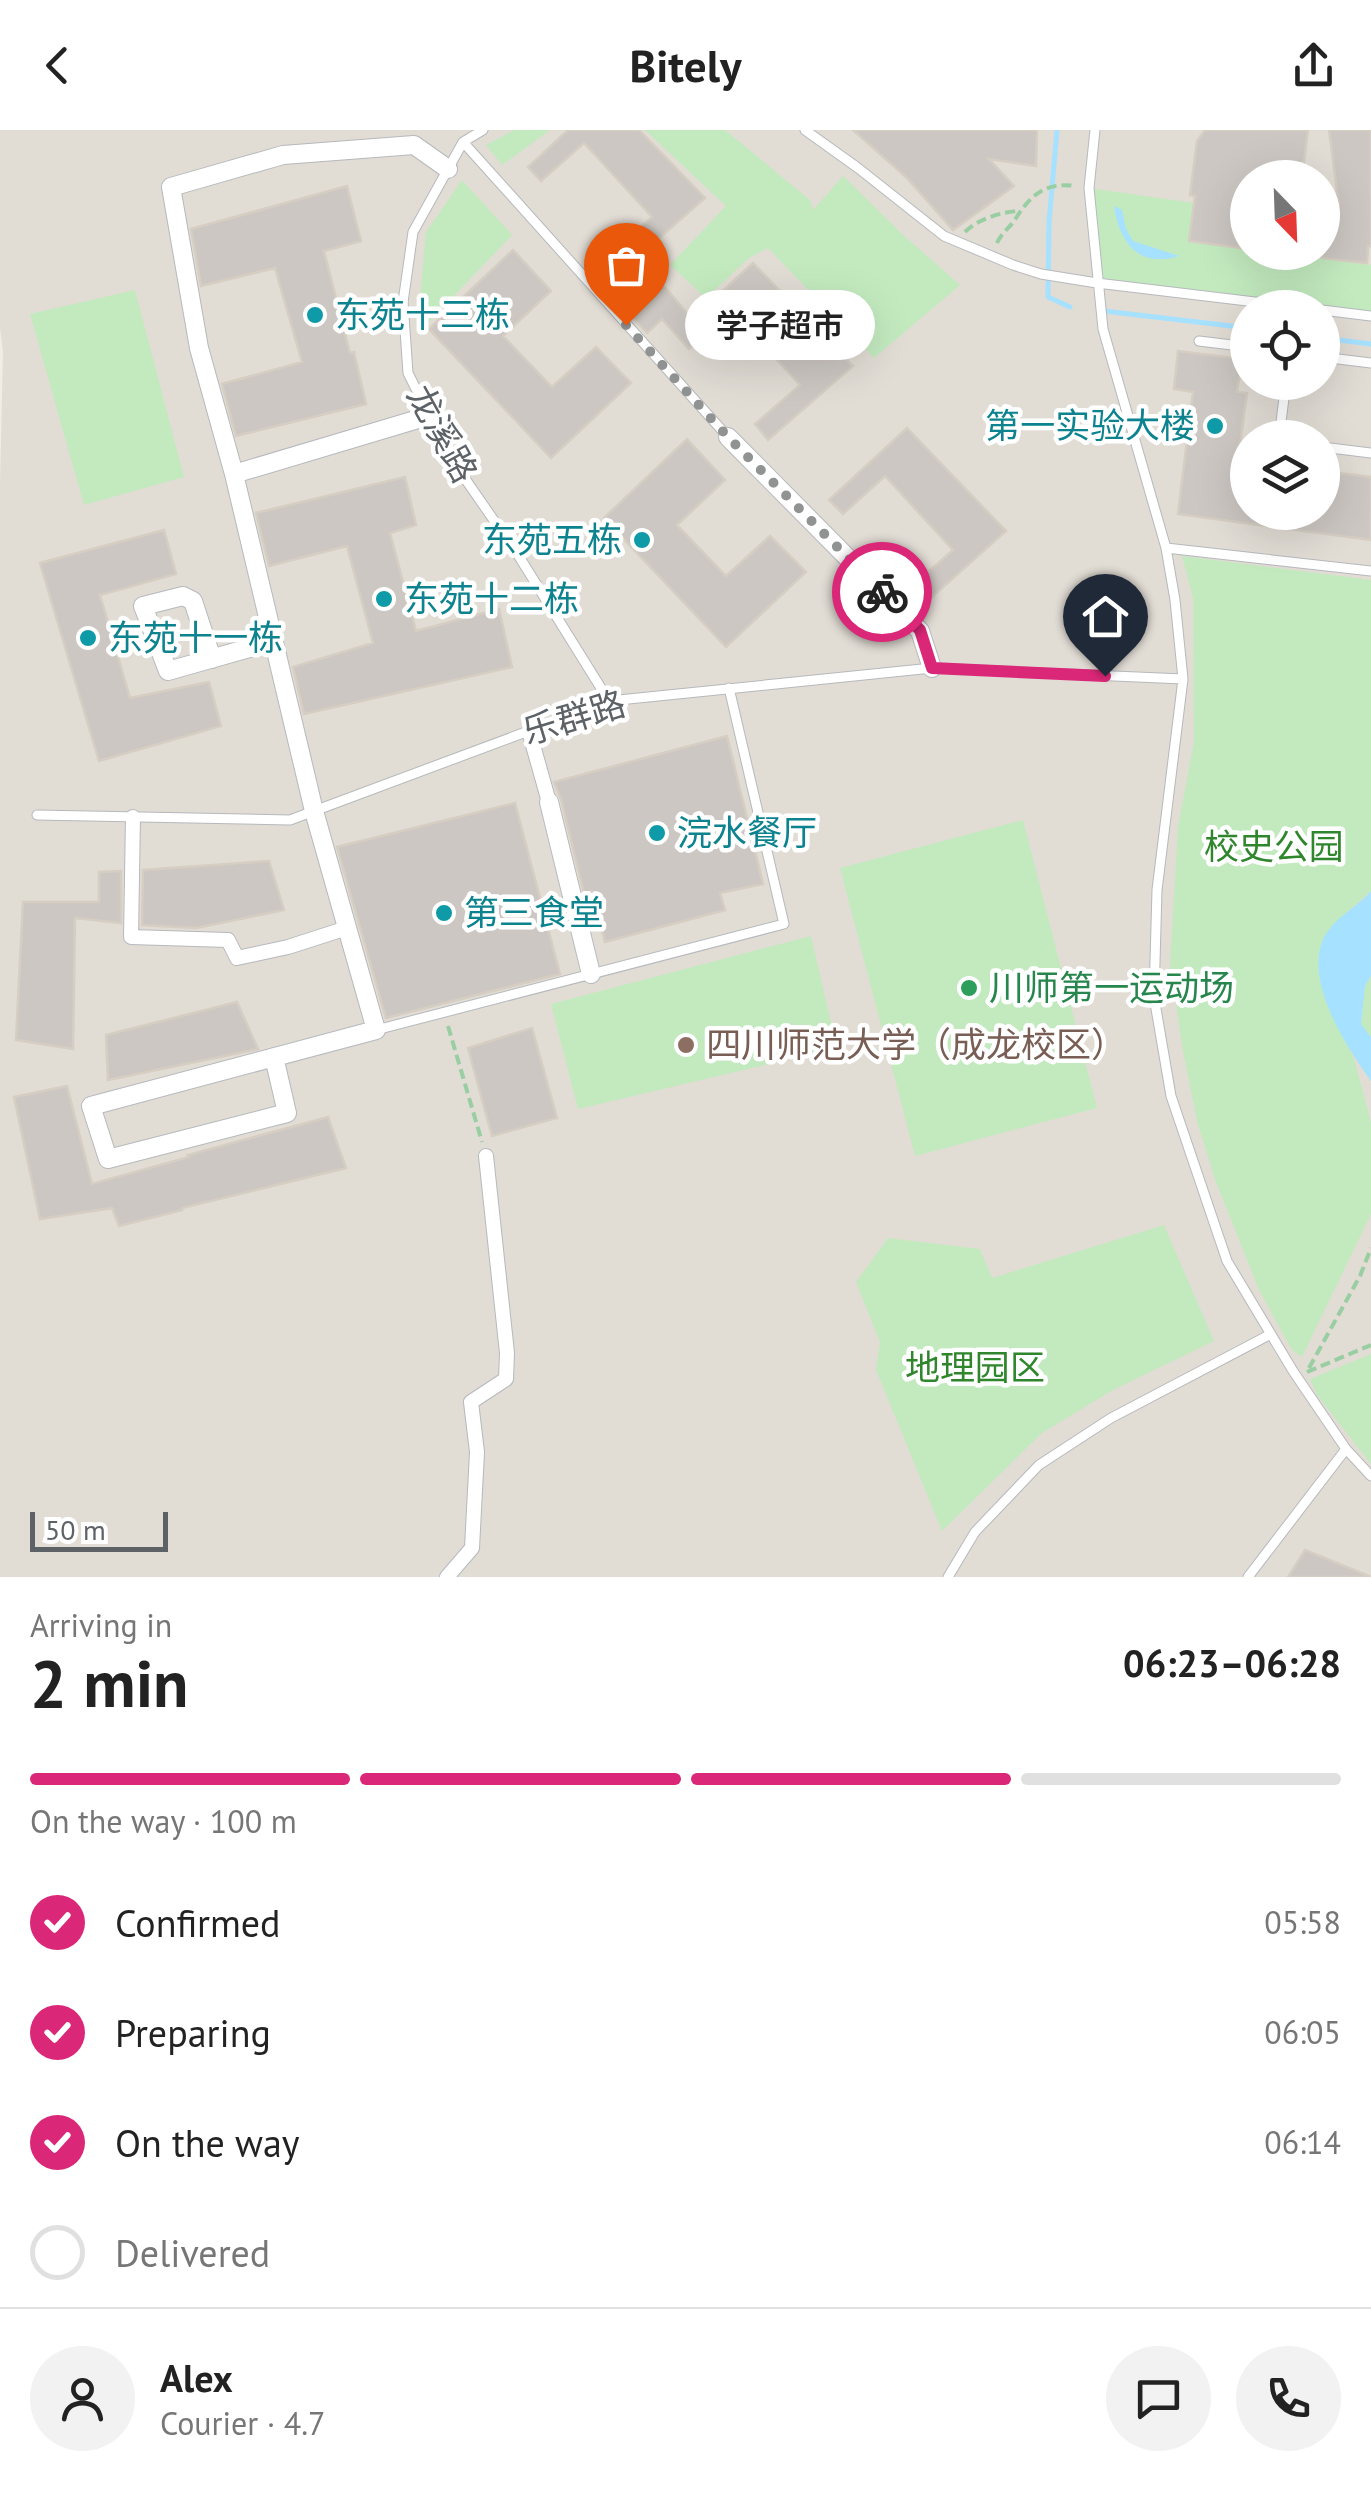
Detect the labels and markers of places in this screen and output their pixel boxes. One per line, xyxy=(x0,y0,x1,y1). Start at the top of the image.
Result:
pin xyxy=(584,223,669,326)
callout: 学子超市 xyxy=(686,290,876,360)
place label: 东苑十三栋 xyxy=(335,291,510,337)
marker: 东苑十三栋 xyxy=(304,304,326,326)
place label: 第一实验大楼 xyxy=(985,402,1195,448)
marker: 第一实验大楼 xyxy=(1204,415,1226,437)
place label: 东苑五栋 xyxy=(482,516,622,562)
marker: 东苑五栋 xyxy=(631,529,653,551)
pin xyxy=(1063,574,1148,677)
place label: 东苑十二栋 xyxy=(404,575,579,621)
marker: 东苑十二栋 xyxy=(373,588,395,610)
place label: 东苑十一栋 xyxy=(108,614,283,660)
marker: 东苑十一栋 xyxy=(77,627,99,649)
place label: 浣水餐厅 xyxy=(677,809,817,855)
marker: 浣水餐厅 xyxy=(646,822,668,844)
place label: 第三食堂 xyxy=(464,889,604,935)
marker: 第三食堂 xyxy=(433,902,455,924)
place label: 川师第一运动场 xyxy=(989,964,1234,1010)
marker: 川师第一运动场 xyxy=(958,977,980,999)
place label: 四川师范大学（成龙校区） xyxy=(706,1021,1126,1067)
marker: 四川师范大学（成龙校区） xyxy=(675,1034,697,1056)

